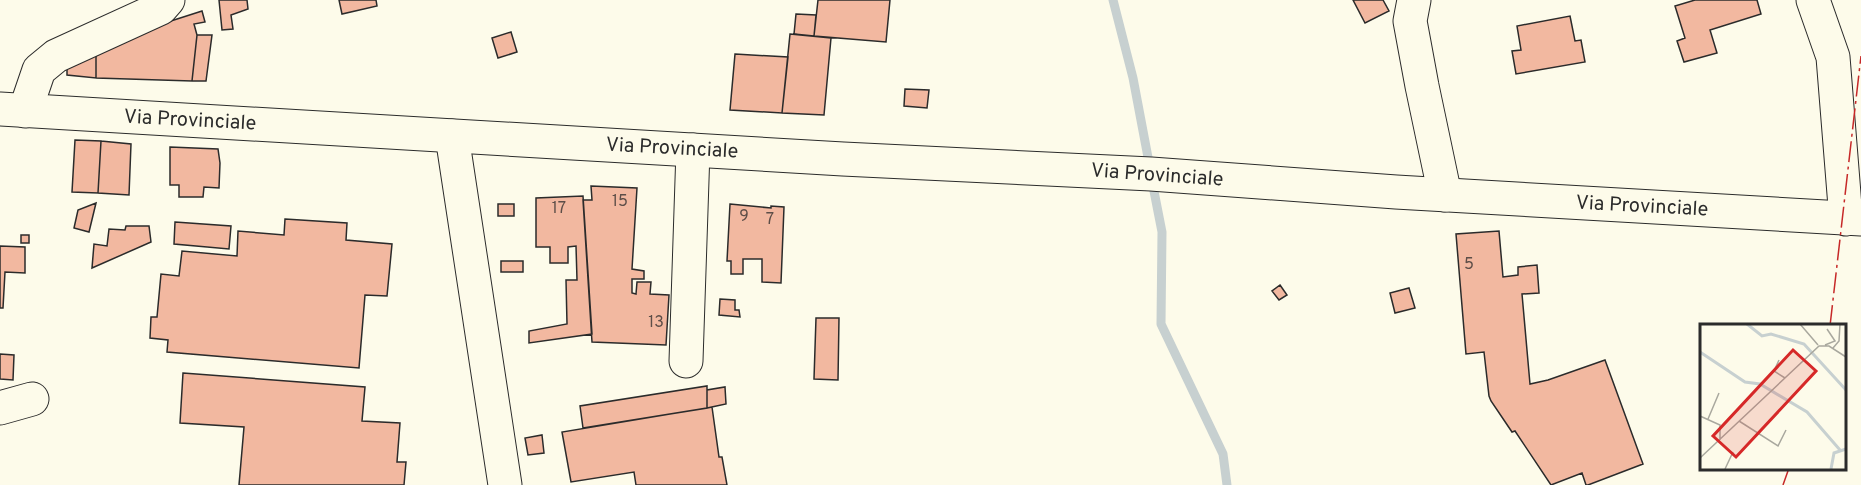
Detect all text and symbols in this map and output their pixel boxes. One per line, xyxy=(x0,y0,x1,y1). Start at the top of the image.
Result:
street label: Via Provinciale xyxy=(123,105,257,137)
street label: Via Provinciale xyxy=(605,133,739,165)
street label: Via Provinciale xyxy=(1090,158,1224,194)
street label: Via Provinciale xyxy=(1575,191,1709,223)
house number: 15 xyxy=(612,192,628,212)
house number: 17 xyxy=(552,199,566,219)
house number: 9 xyxy=(739,207,749,227)
house number: 7 xyxy=(766,210,774,230)
house number: 5 xyxy=(1464,255,1474,275)
house number: 13 xyxy=(648,313,664,333)
inset map xyxy=(1700,324,1846,470)

